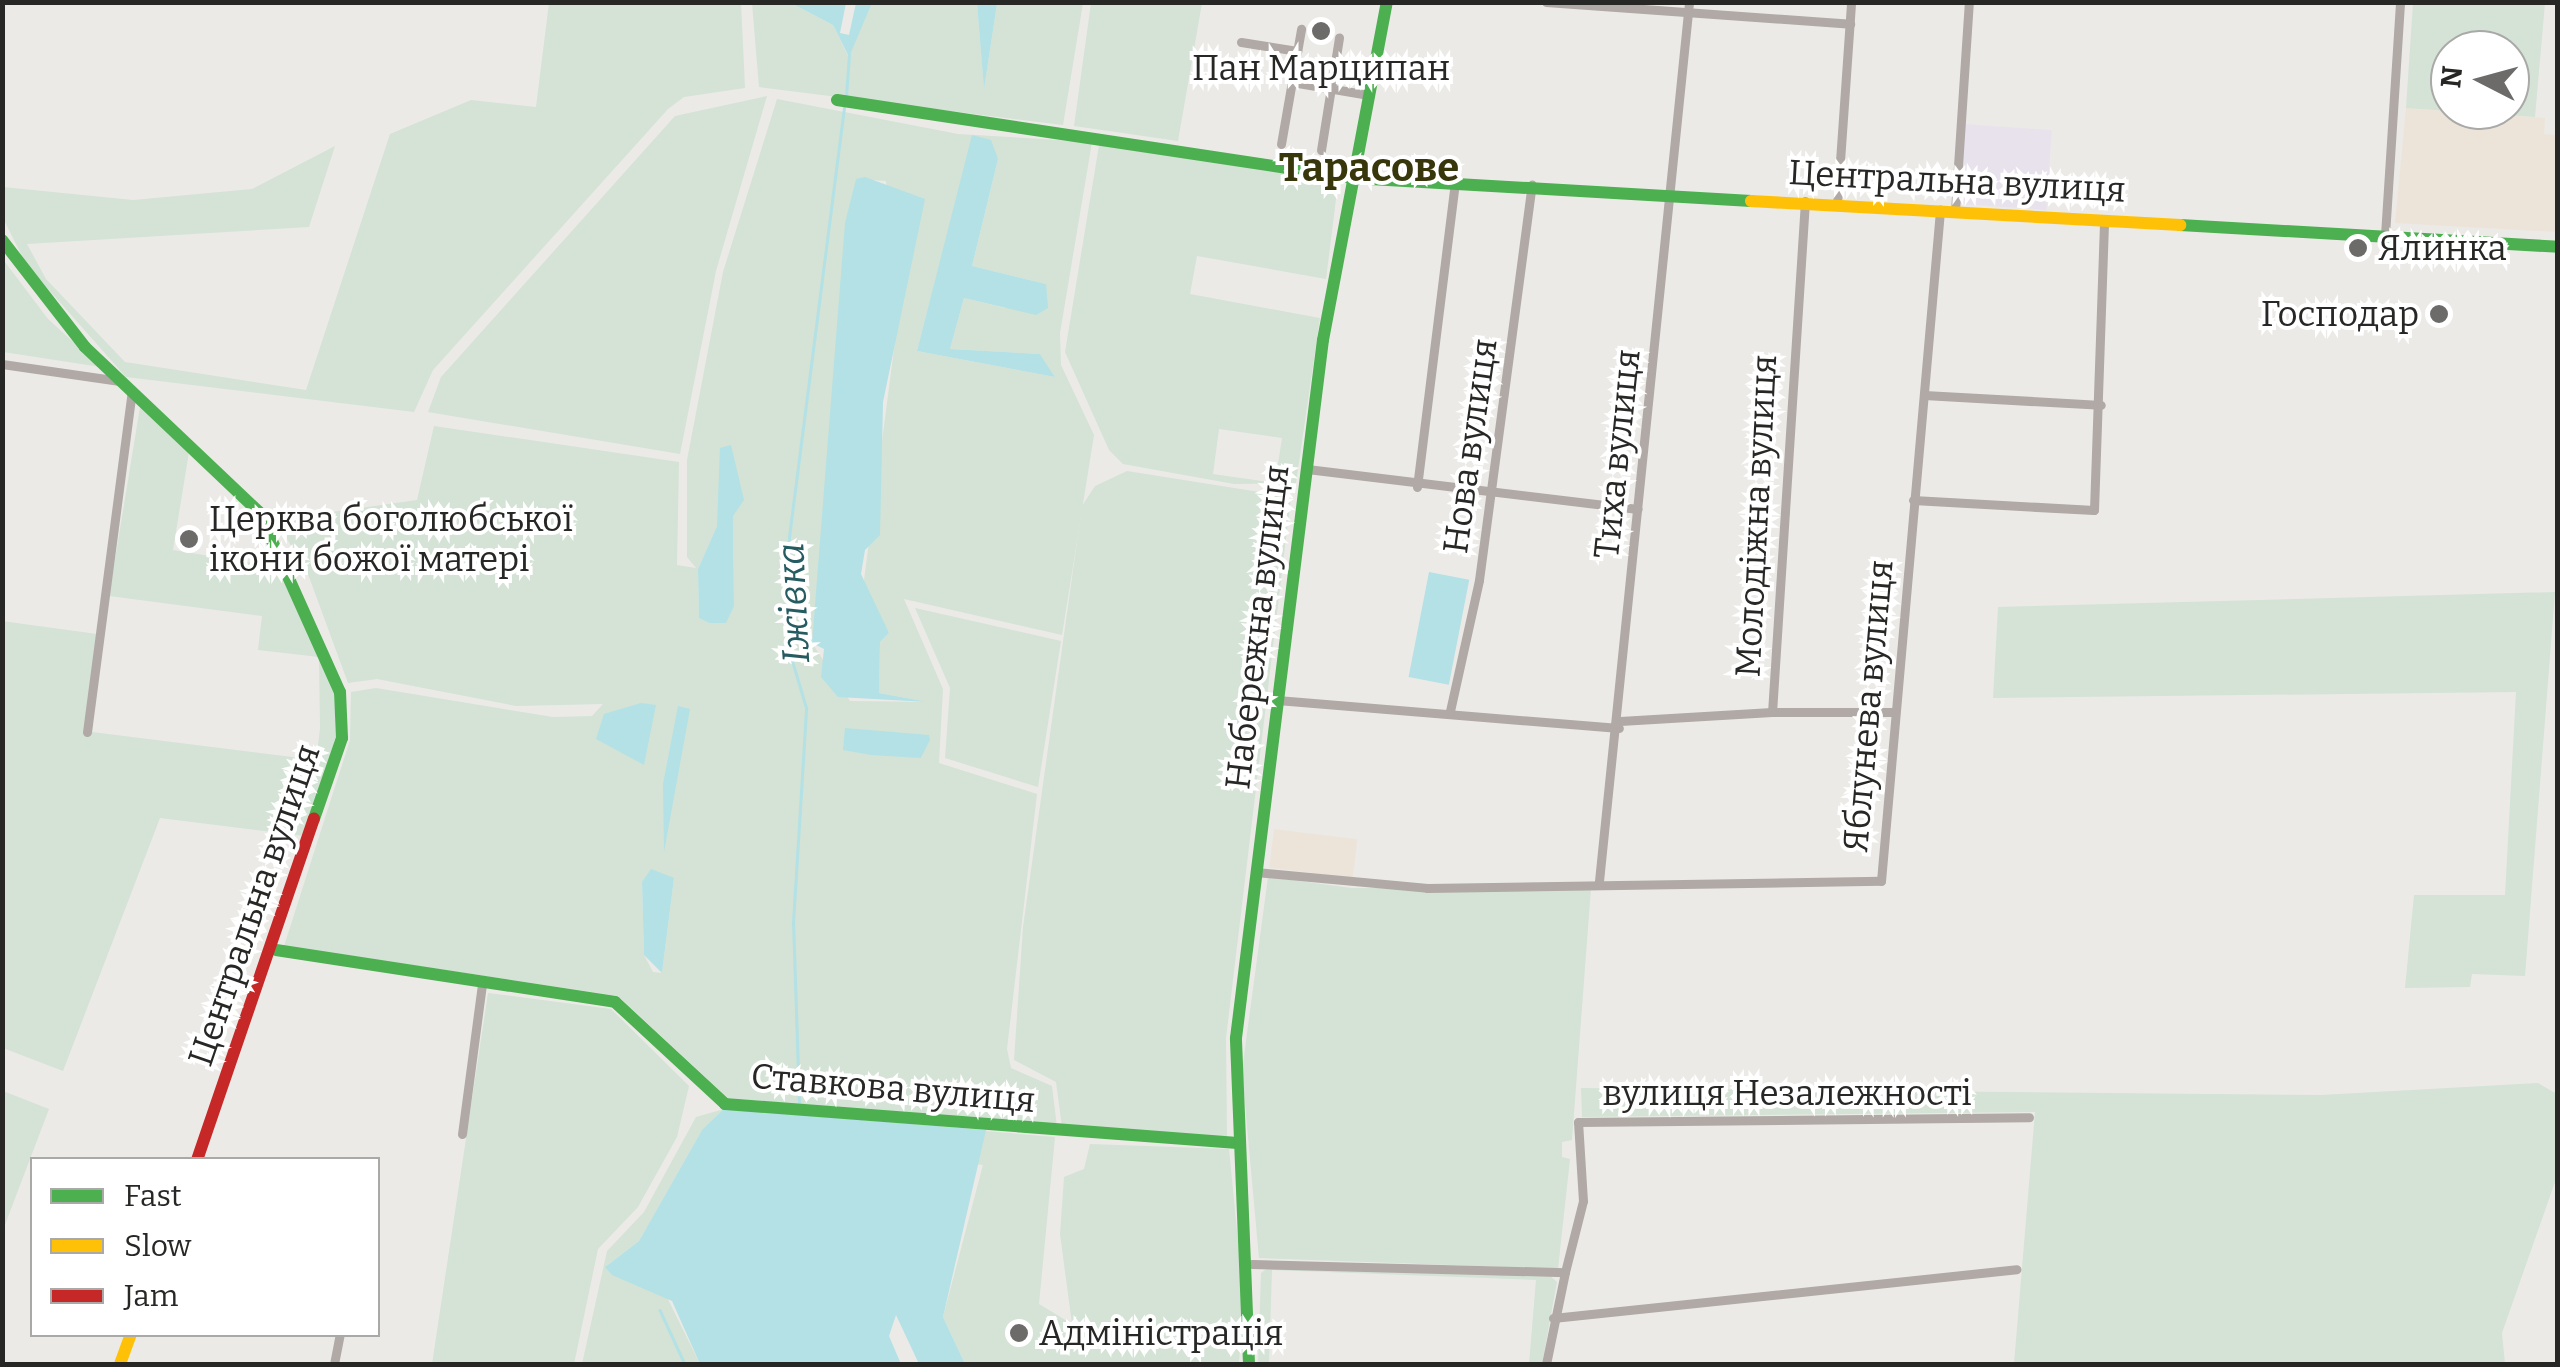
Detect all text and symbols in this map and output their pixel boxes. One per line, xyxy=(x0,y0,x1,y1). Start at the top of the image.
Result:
marker: Пан Марципан xyxy=(1310,20,1332,42)
north arrow xyxy=(2430,30,2530,130)
place label: Пан Марципан xyxy=(1192,47,1450,89)
text: N xyxy=(2434,65,2469,89)
district label: Тарасове xyxy=(1279,144,1459,192)
street label: Центральна вулиця xyxy=(1787,151,2127,211)
place label: Ялинка xyxy=(2378,227,2507,269)
marker: Ялинка xyxy=(2347,237,2369,259)
place label: Господар xyxy=(2261,293,2419,335)
marker: Господар xyxy=(2428,303,2450,325)
street label: Нова вулиця xyxy=(1434,336,1506,556)
street label: Тиха вулиця xyxy=(1585,347,1649,561)
street label: Молодіжна вулиця xyxy=(1727,354,1785,678)
street label: Набережна вулиця xyxy=(1216,462,1298,792)
place label: Церква боголюбської ікони божої матері xyxy=(209,498,573,580)
marker: Церква боголюбської ікони божої матері xyxy=(178,528,200,550)
water label: Іжівка xyxy=(768,542,820,664)
street label: Яблунева вулиця xyxy=(1834,558,1902,854)
street label: Центральна вулиця xyxy=(179,739,329,1071)
street label: Ставкова вулиця xyxy=(749,1055,1037,1121)
street label: вулиця Незалежності xyxy=(1602,1072,1972,1114)
legend xyxy=(30,1157,380,1337)
text: Fast xyxy=(124,1178,182,1214)
text: Slow xyxy=(124,1228,191,1264)
text: Jam xyxy=(124,1278,178,1314)
place label: Адміністрація xyxy=(1039,1312,1283,1354)
marker: Адміністрація xyxy=(1008,1322,1030,1344)

